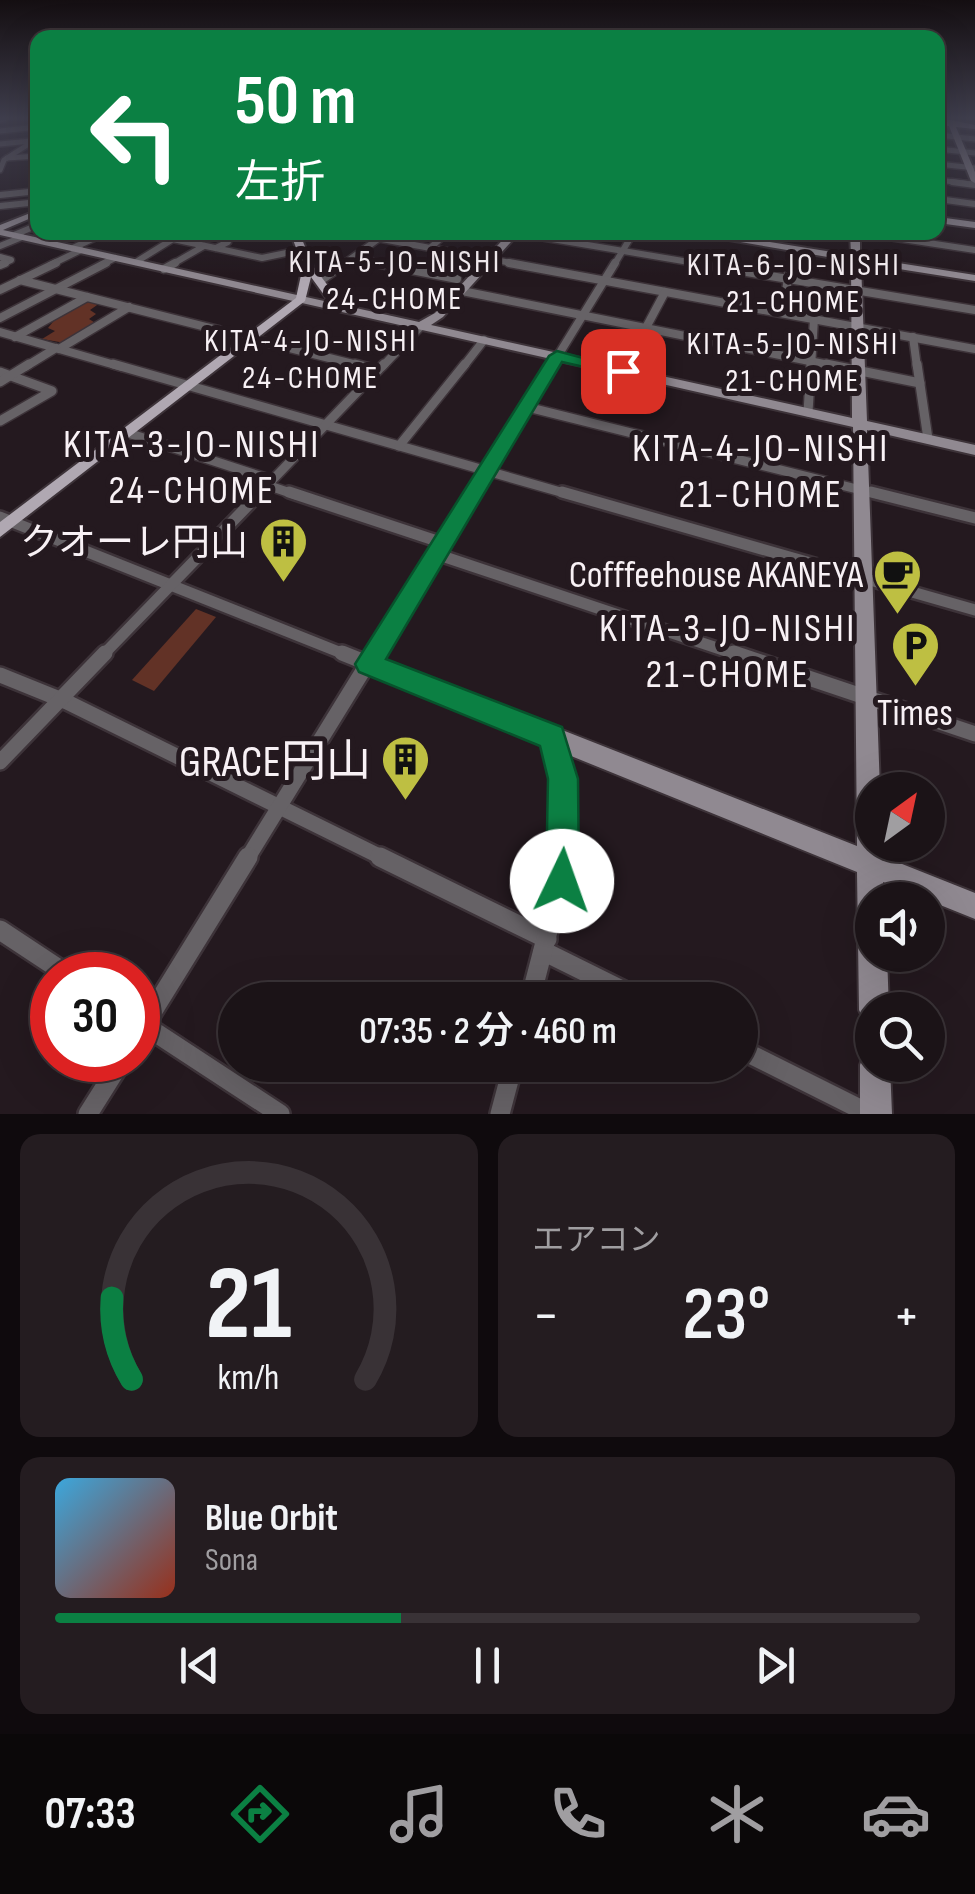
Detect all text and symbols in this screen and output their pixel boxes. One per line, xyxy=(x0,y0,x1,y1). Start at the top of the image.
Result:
text: 50 m xyxy=(235,60,356,144)
icon: left xyxy=(70,70,200,200)
text: 左折 xyxy=(235,156,325,211)
district label: KITA-5-JO-NISHI 24-CHOME xyxy=(288,243,502,319)
district label: KITA-6-JO-NISHI 21-CHOME xyxy=(687,246,901,322)
district label: KITA-4-JO-NISHI 24-CHOME xyxy=(204,322,418,398)
district label: KITA-5-JO-NISHI 21-CHOME xyxy=(686,325,900,401)
pin xyxy=(581,329,666,414)
icon: arrive xyxy=(596,344,651,399)
district label: KITA-3-JO-NISHI 24-CHOME xyxy=(63,421,321,515)
district label: KITA-4-JO-NISHI 21-CHOME xyxy=(632,425,890,519)
building icon: クオーレ円山 xyxy=(257,516,309,584)
place label: クオーレ円山 xyxy=(20,521,248,566)
cafe icon: Cofffeehouse AKANEYA xyxy=(872,548,924,616)
place label: Cofffeehouse AKANEYA xyxy=(569,553,864,598)
district label: KITA-3-JO-NISHI 21-CHOME xyxy=(599,605,857,699)
parking icon: Times xyxy=(889,620,941,688)
place label: Times xyxy=(877,691,953,736)
building icon: GRACE円山 xyxy=(380,734,432,802)
place label: GRACE円山 xyxy=(179,735,371,790)
north arrow xyxy=(855,772,945,862)
map controls xyxy=(855,772,945,1082)
position arrow xyxy=(510,829,614,933)
button: sound xyxy=(855,882,945,972)
speed limit sign: 30 xyxy=(30,952,160,1082)
button: search xyxy=(855,992,945,1082)
text: 07:35 · 2 分 · 460 m xyxy=(359,1009,617,1054)
text: エアコン xyxy=(533,1221,661,1260)
text: 21 xyxy=(206,1243,292,1368)
text: 23° xyxy=(682,1270,770,1361)
text: − xyxy=(533,1283,559,1350)
text: + xyxy=(893,1283,920,1350)
text: km/h xyxy=(218,1357,280,1400)
text: Blue Orbit xyxy=(205,1496,338,1541)
text: Sona xyxy=(205,1541,258,1580)
icon: previous xyxy=(172,1638,227,1693)
icon: pause xyxy=(460,1638,515,1693)
icon: next xyxy=(748,1638,803,1693)
icon: directions xyxy=(225,1779,295,1849)
icon: music xyxy=(384,1779,454,1849)
icon: phone xyxy=(543,1779,613,1849)
icon: climate xyxy=(702,1779,772,1849)
icon: car xyxy=(861,1779,931,1849)
text: 07:33 xyxy=(44,1787,136,1842)

